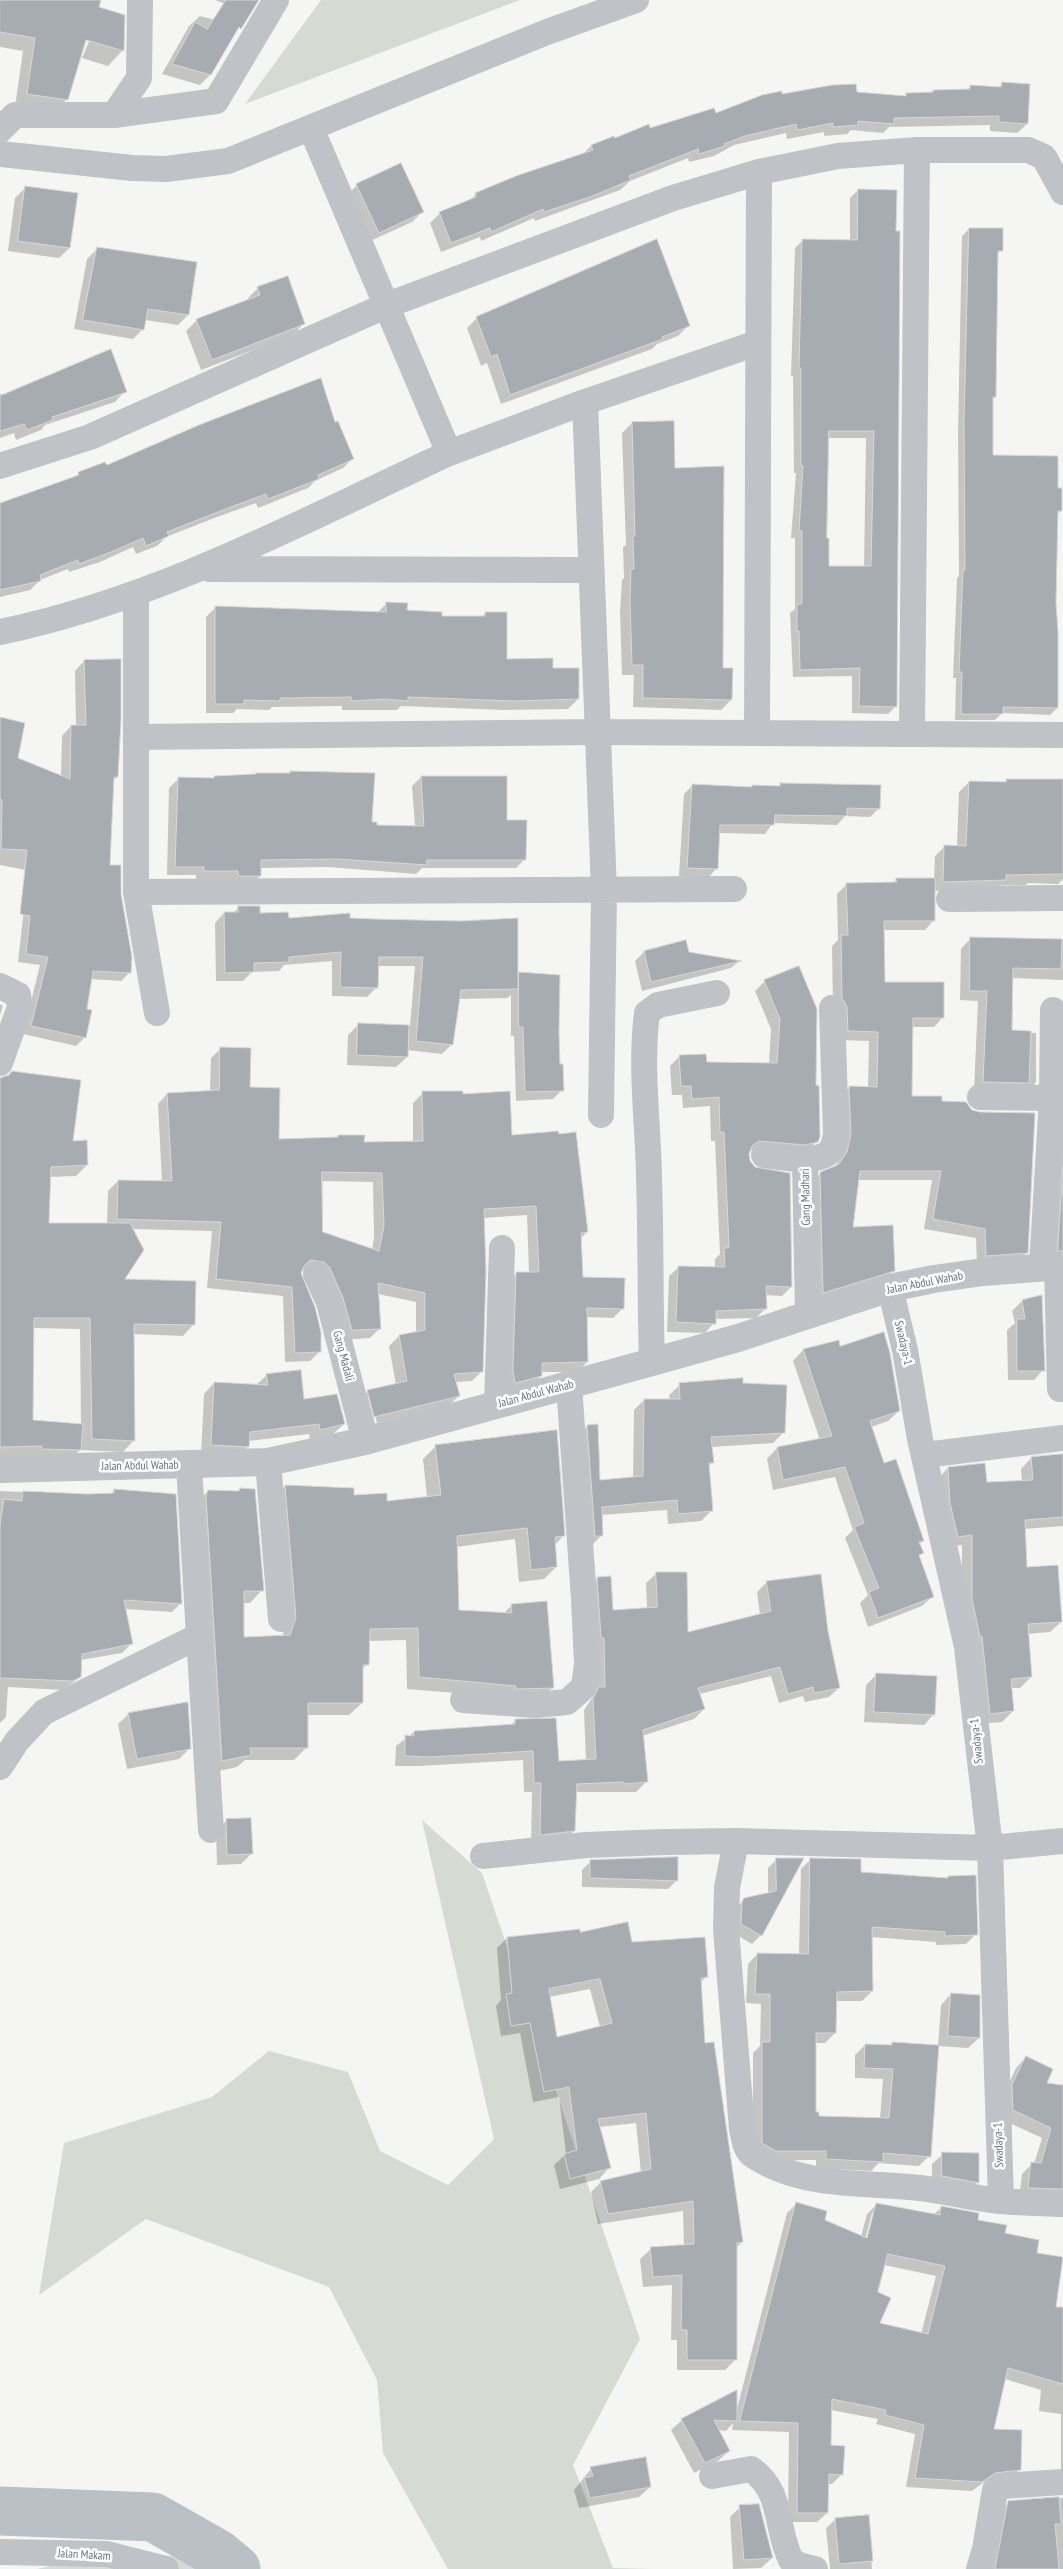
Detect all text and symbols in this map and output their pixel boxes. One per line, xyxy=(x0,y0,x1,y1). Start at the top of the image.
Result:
street label: Gang Madhari xyxy=(798,1168,814,1226)
street label: Jalan Abdul Wahab xyxy=(886,1269,964,1297)
street label: Swadaya-1 xyxy=(891,1319,915,1367)
street label: Gang Madali xyxy=(329,1329,357,1383)
street label: Jalan Abdul Wahab xyxy=(497,1377,575,1411)
street label: Jalan Abdul Wahab xyxy=(101,1458,179,1474)
street label: Swadaya-1 xyxy=(967,1718,987,1764)
street label: Swadaya-1 xyxy=(991,2122,1007,2168)
street label: Jalan Makam xyxy=(57,2546,111,2564)

